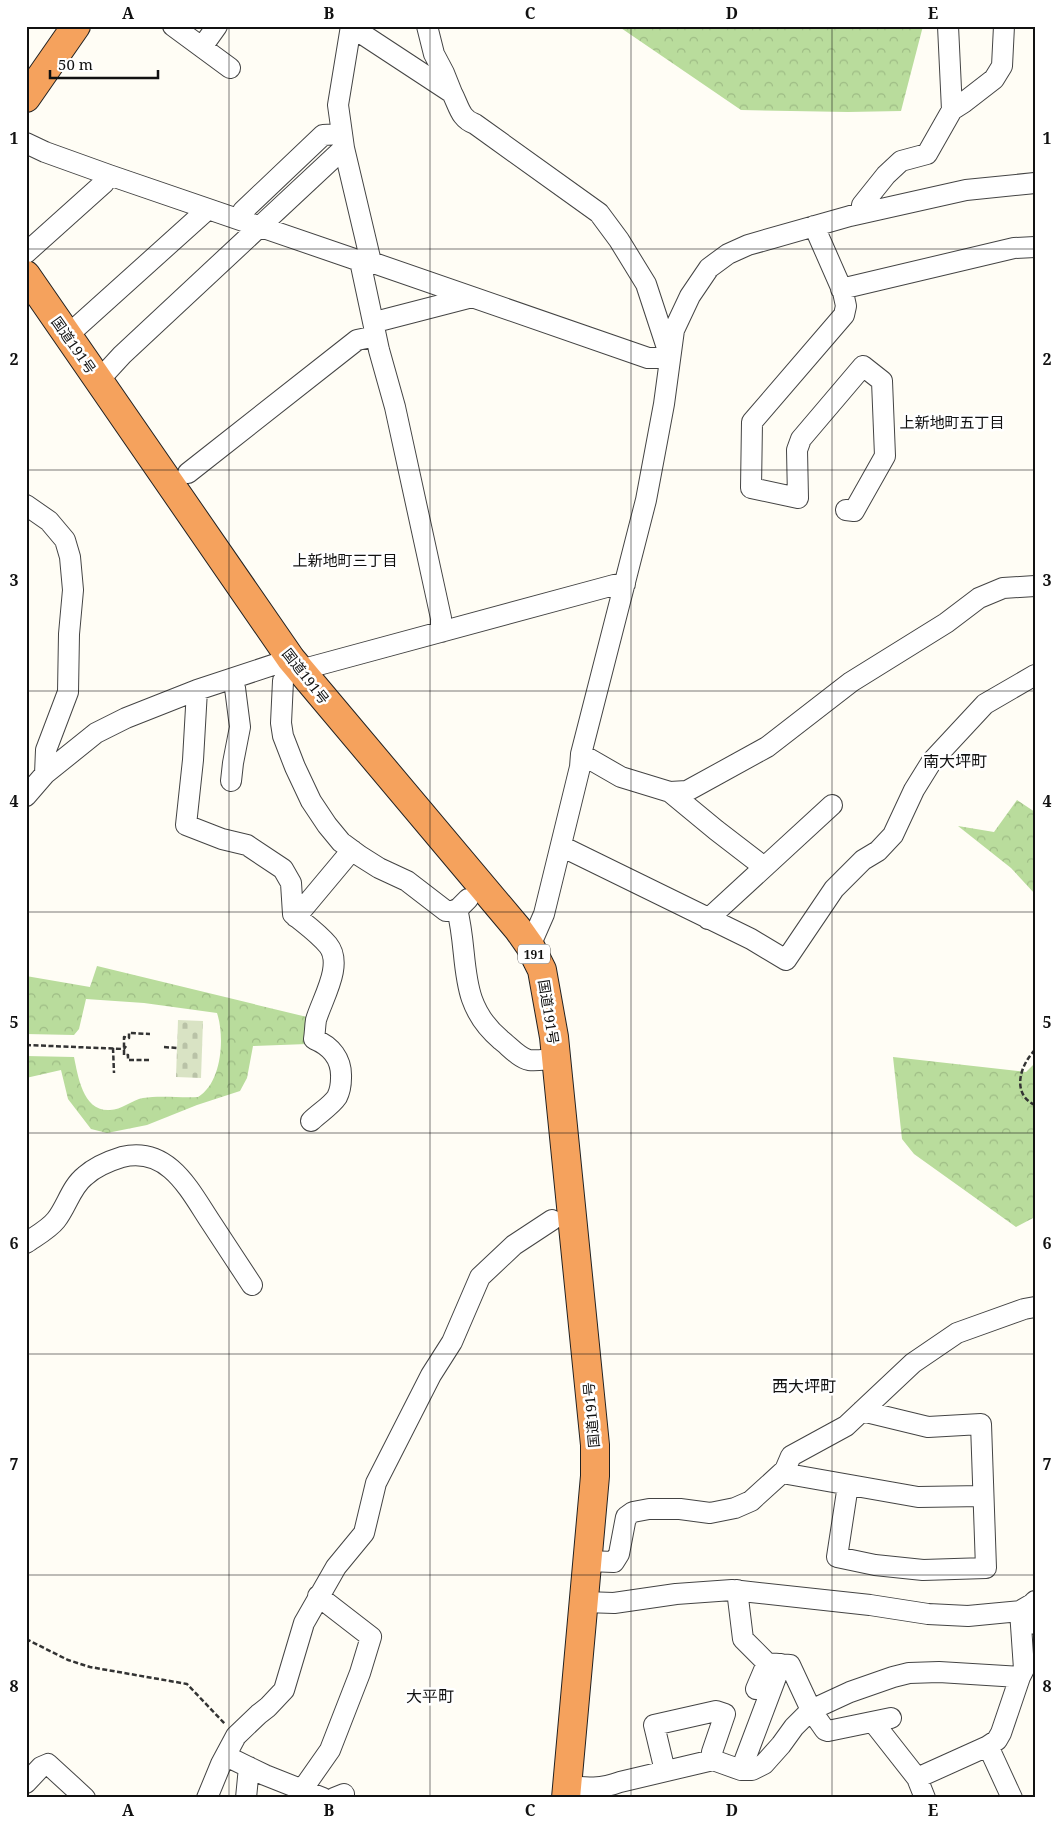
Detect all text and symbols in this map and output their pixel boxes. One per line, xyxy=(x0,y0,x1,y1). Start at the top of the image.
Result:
text: A xyxy=(122,2,135,24)
text: B xyxy=(324,2,335,24)
text: C xyxy=(525,2,536,24)
text: D xyxy=(726,2,738,24)
text: E xyxy=(928,2,938,24)
scale bar xyxy=(50,48,158,80)
text: 50 m xyxy=(58,54,93,74)
text: 1 xyxy=(9,127,19,149)
text: 1 xyxy=(1042,127,1052,149)
street label: 国道191号 xyxy=(47,313,101,377)
text: 2 xyxy=(9,348,19,370)
text: 2 xyxy=(1042,348,1052,370)
district label: 上新地町五丁目 xyxy=(899,412,1005,432)
district label: 上新地町三丁目 xyxy=(292,550,398,570)
text: 3 xyxy=(9,569,19,591)
text: 3 xyxy=(1042,569,1052,591)
street label: 国道191号 xyxy=(278,644,334,708)
district label: 南大坪町 xyxy=(923,750,987,772)
text: 4 xyxy=(9,790,19,812)
text: 4 xyxy=(1042,790,1052,812)
road number: 191 xyxy=(518,944,550,964)
street label: 国道191号 xyxy=(534,978,564,1046)
text: 5 xyxy=(9,1011,19,1033)
text: 5 xyxy=(1042,1011,1052,1033)
text: 6 xyxy=(9,1232,19,1254)
text: 6 xyxy=(1042,1232,1052,1254)
district label: 西大坪町 xyxy=(772,1375,836,1397)
street label: 国道191号 xyxy=(579,1382,603,1448)
text: 7 xyxy=(9,1453,19,1475)
text: 7 xyxy=(1042,1453,1052,1475)
text: 8 xyxy=(9,1675,19,1697)
text: 8 xyxy=(1042,1675,1052,1697)
district label: 大平町 xyxy=(406,1685,454,1707)
text: A xyxy=(122,1799,135,1821)
text: B xyxy=(324,1799,335,1821)
text: C xyxy=(525,1799,536,1821)
text: D xyxy=(726,1799,738,1821)
text: E xyxy=(928,1799,938,1821)

